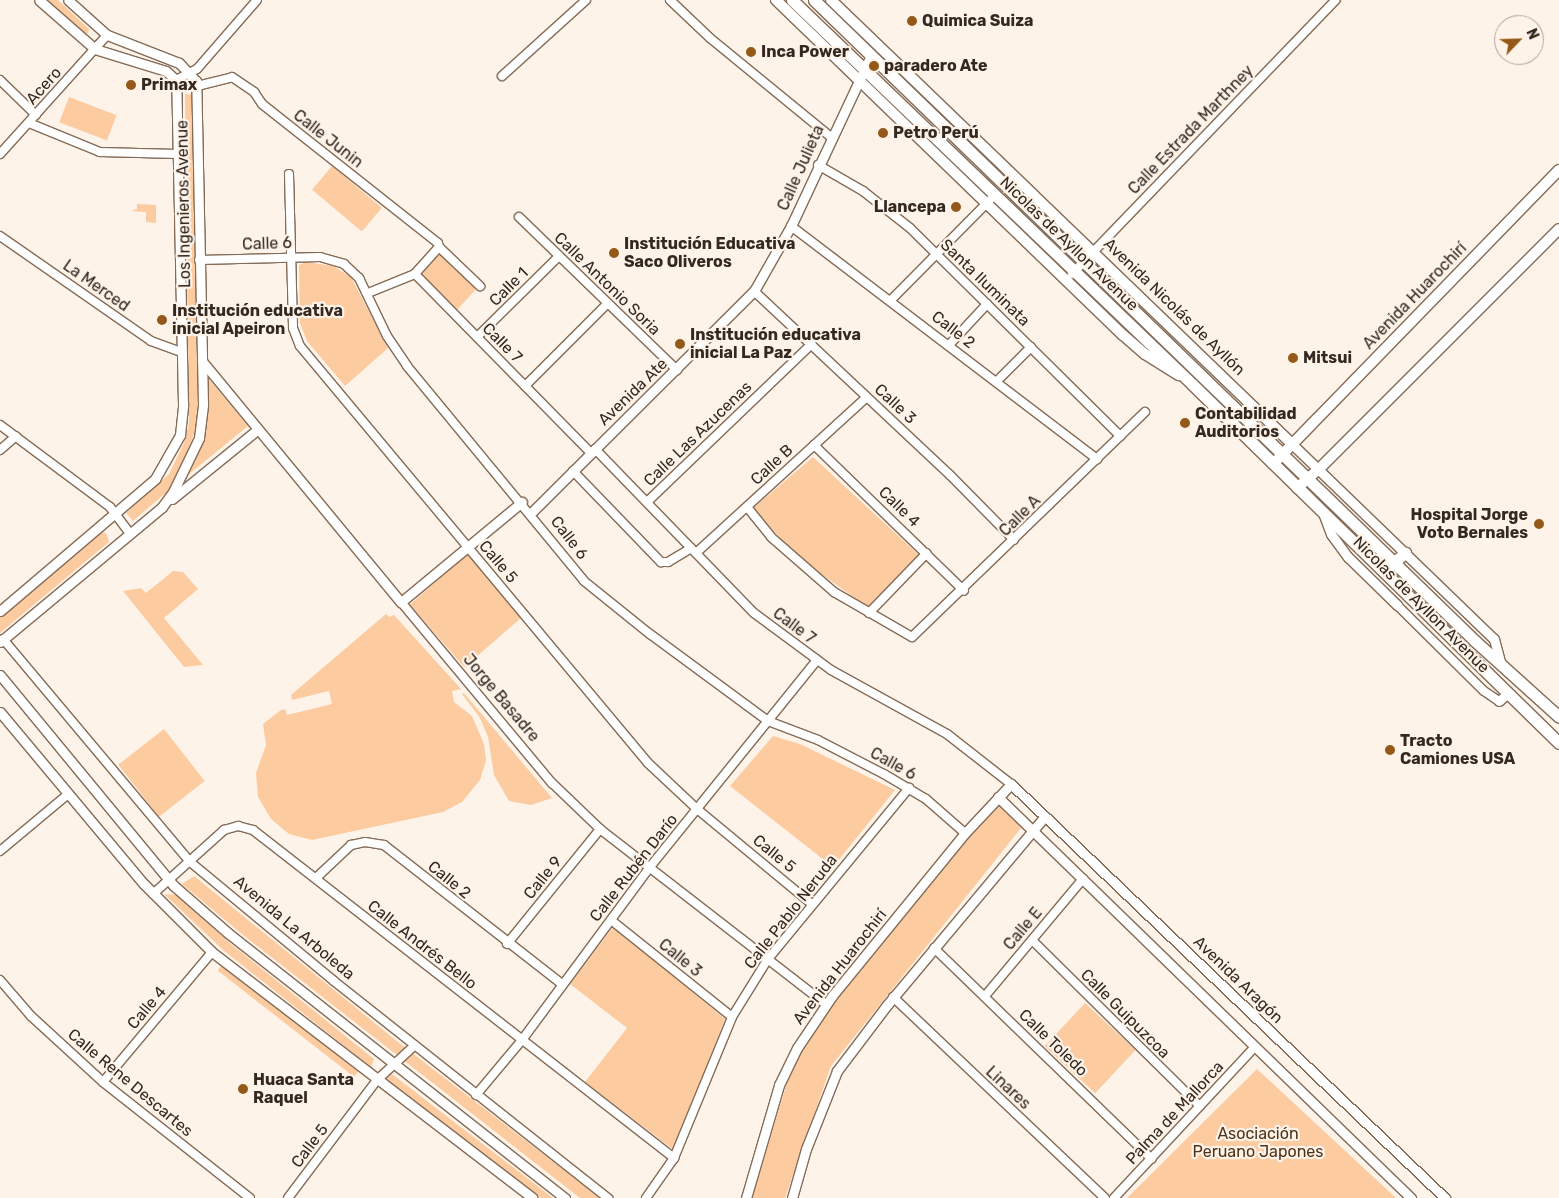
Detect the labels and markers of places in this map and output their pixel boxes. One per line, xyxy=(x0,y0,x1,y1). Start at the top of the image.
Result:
place label: Quimica Suiza xyxy=(922,11,1033,31)
marker: Quimica Suiza xyxy=(906,15,918,27)
place label: Inca Power xyxy=(761,42,849,62)
marker: Inca Power xyxy=(745,46,757,58)
place label: paradero Ate xyxy=(884,56,988,76)
marker: paradero Ate xyxy=(868,60,880,72)
place label: Primax xyxy=(141,75,197,95)
marker: Primax xyxy=(125,79,137,91)
place label: Petro Perú xyxy=(893,123,979,143)
marker: Petro Perú xyxy=(877,127,889,139)
place label: Llancepa xyxy=(874,197,946,217)
marker: Llancepa xyxy=(950,201,962,213)
place label: Institución Educativa Saco Oliveros xyxy=(624,234,796,272)
marker: Institución Educativa Saco Oliveros xyxy=(608,247,620,259)
place label: Institución educativa inicial Apeiron xyxy=(172,301,343,339)
marker: Institución educativa inicial Apeiron xyxy=(156,314,168,326)
place label: Institución educativa inicial La Paz xyxy=(690,325,861,363)
marker: Institución educativa inicial La Paz xyxy=(674,338,686,350)
place label: Mitsui xyxy=(1303,348,1352,368)
marker: Mitsui xyxy=(1287,352,1299,364)
place label: Contabilidad Auditorios xyxy=(1195,404,1297,442)
marker: Contabilidad Auditorios xyxy=(1179,417,1191,429)
place label: Hospital Jorge Voto Bernales xyxy=(1411,505,1528,543)
marker: Hospital Jorge Voto Bernales xyxy=(1532,517,1546,531)
place label: Tracto Camiones USA xyxy=(1400,731,1515,769)
marker: Tracto Camiones USA xyxy=(1384,744,1396,756)
place label: Huaca Santa Raquel xyxy=(253,1070,354,1108)
marker: Huaca Santa Raquel xyxy=(237,1083,249,1095)

